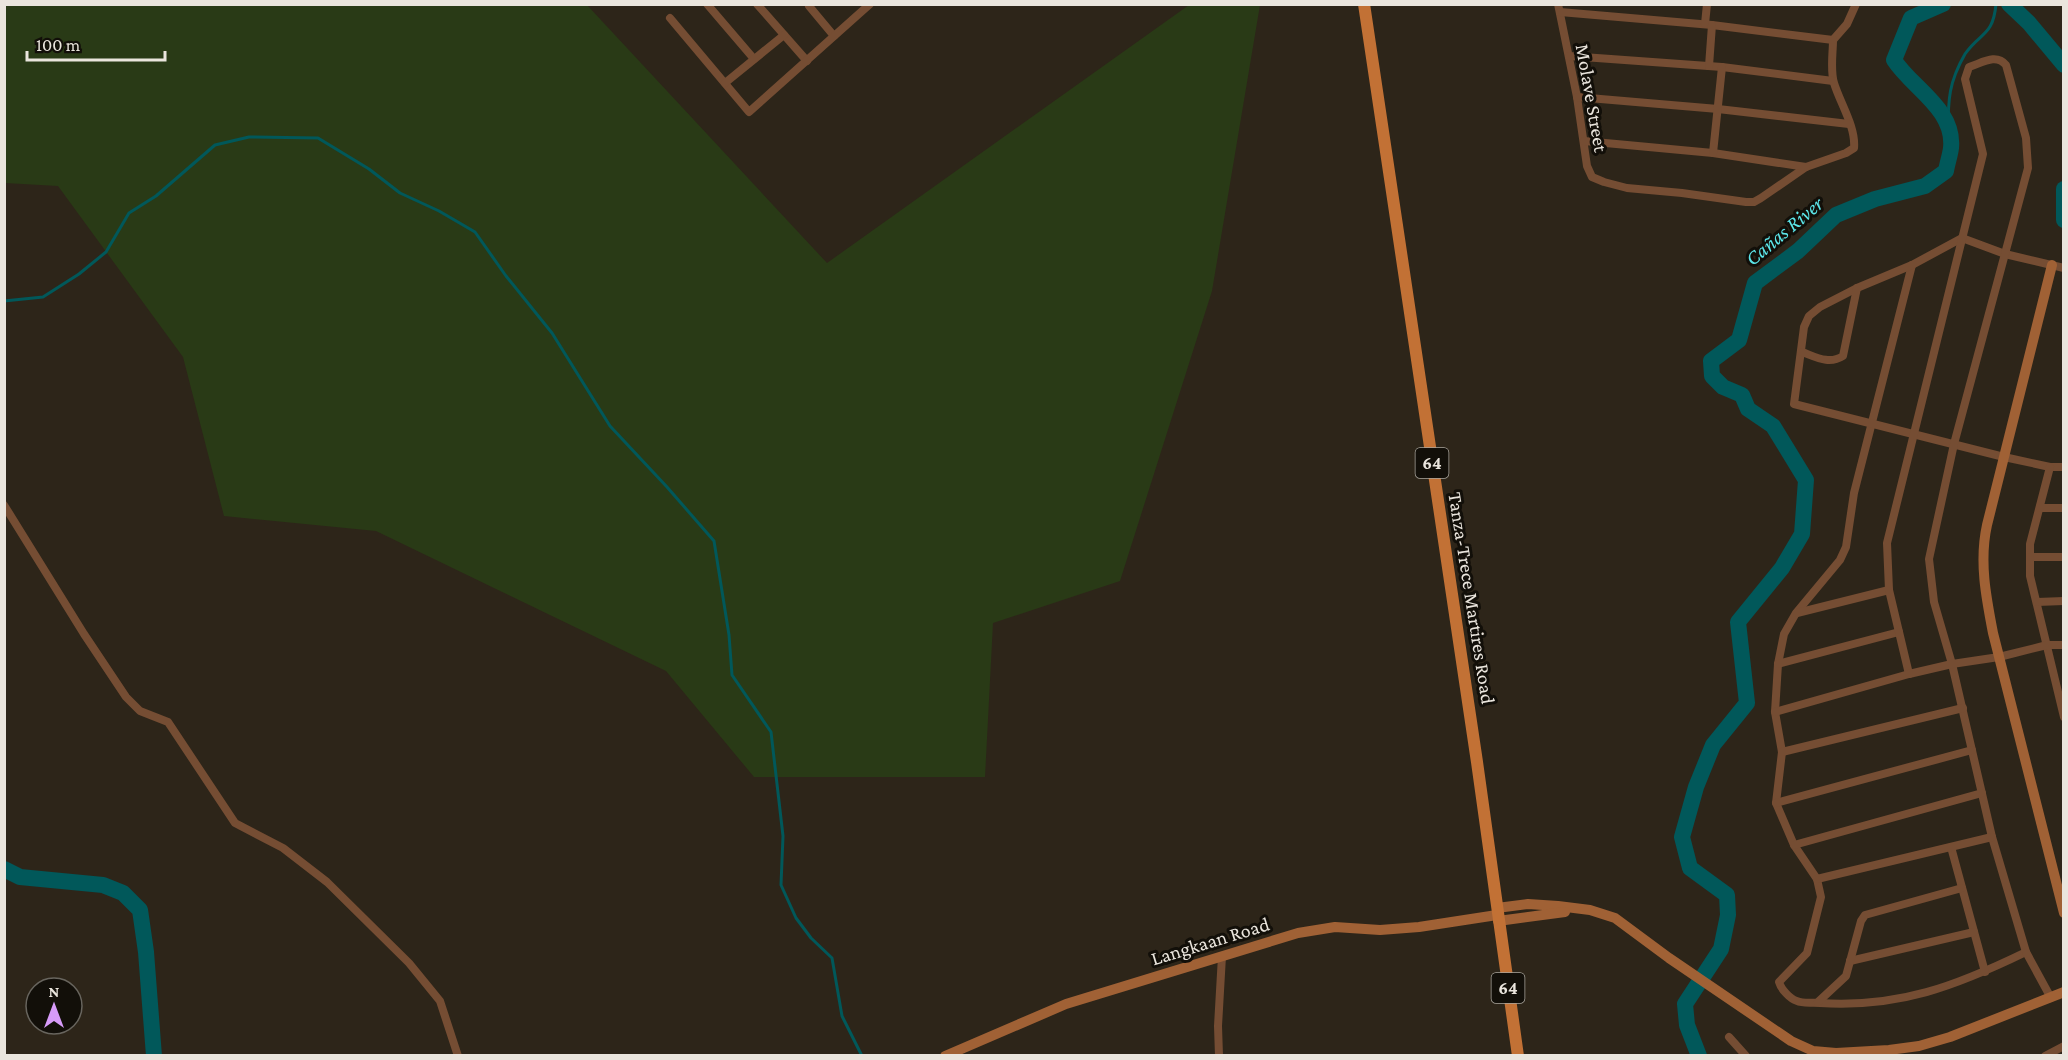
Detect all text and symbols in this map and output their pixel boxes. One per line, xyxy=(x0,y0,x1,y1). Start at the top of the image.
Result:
scale bar xyxy=(27,24,165,62)
text: 100 m xyxy=(36,35,81,55)
street label: Molave Street xyxy=(1572,42,1612,154)
water label: Cañas River xyxy=(1740,191,1828,270)
road number: 64 xyxy=(1416,448,1448,478)
street label: Tanza-Trece Martires Road xyxy=(1444,490,1500,706)
street label: Langkaan Road xyxy=(1148,912,1273,970)
road number: 64 xyxy=(1492,973,1524,1003)
north arrow xyxy=(24,976,84,1036)
text: N xyxy=(49,983,60,1000)

